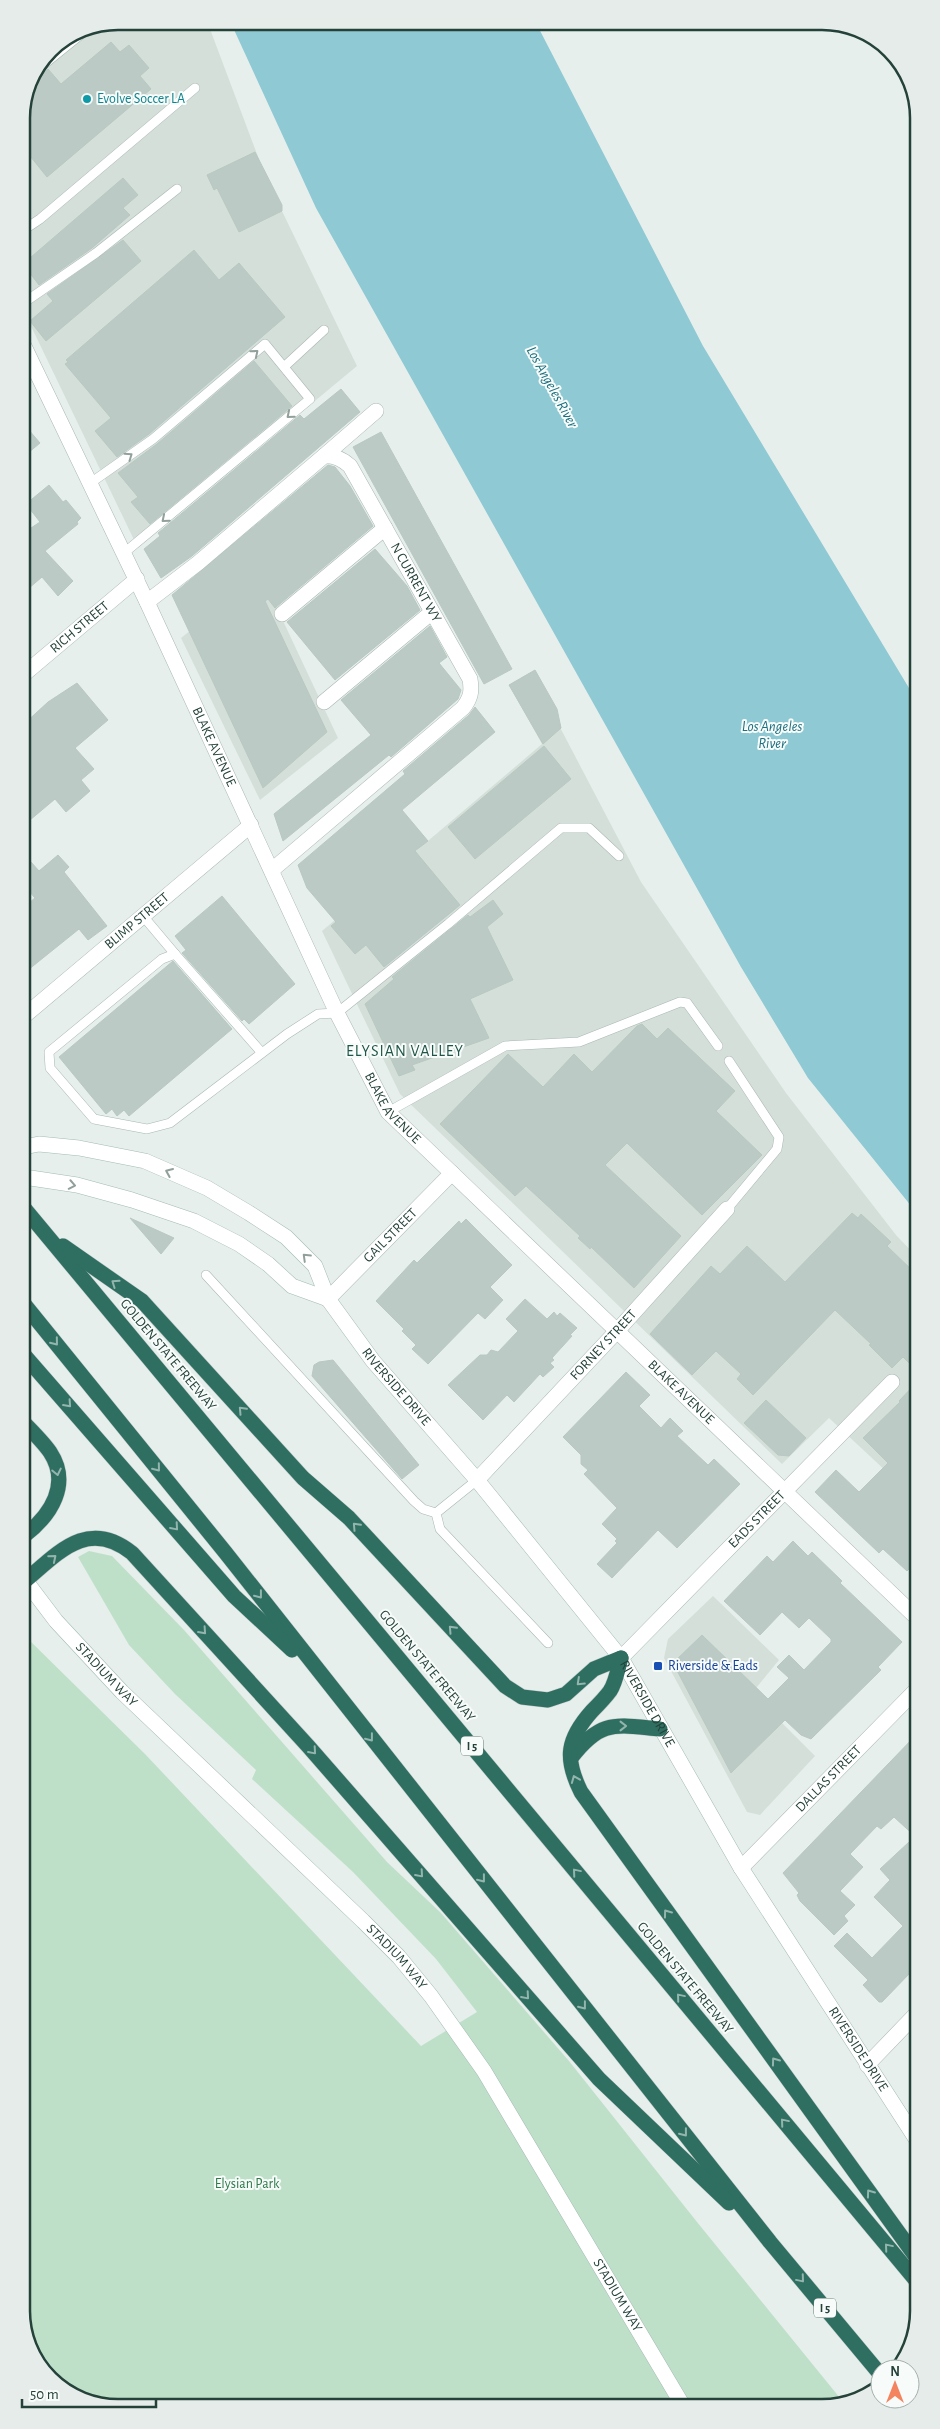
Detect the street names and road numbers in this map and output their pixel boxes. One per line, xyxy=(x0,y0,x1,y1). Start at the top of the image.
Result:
street label: N CURRENT WY xyxy=(388,541,444,625)
street label: RICH STREET xyxy=(48,599,112,656)
street label: BLAKE AVENUE xyxy=(190,705,238,789)
street label: BLIMP STREET xyxy=(102,890,172,952)
street label: BLAKE AVENUE xyxy=(362,1070,424,1146)
street label: GAIL STREET xyxy=(361,1206,420,1265)
street label: GOLDEN STATE FREEWAY xyxy=(117,1297,219,1414)
street label: FORNEY STREET xyxy=(568,1307,639,1383)
street label: RIVERSIDE DRIVE xyxy=(359,1346,433,1428)
street label: BLAKE AVENUE xyxy=(645,1358,717,1427)
street label: EADS STREET xyxy=(726,1488,788,1551)
street label: GOLDEN STATE FREEWAY xyxy=(376,1608,478,1725)
street label: STADIUM WAY xyxy=(73,1640,140,1710)
street label: RIVERSIDE DRIVE xyxy=(617,1658,677,1750)
road number: I 5 xyxy=(461,1736,483,1755)
street label: DALLAS STREET xyxy=(793,1743,864,1815)
street label: GOLDEN STATE FREEWAY xyxy=(634,1920,736,2037)
street label: STADIUM WAY xyxy=(364,1922,430,1992)
street label: RIVERSIDE DRIVE xyxy=(826,2005,890,2094)
street label: STADIUM WAY xyxy=(590,2256,645,2335)
road number: I 5 xyxy=(814,2298,836,2318)

